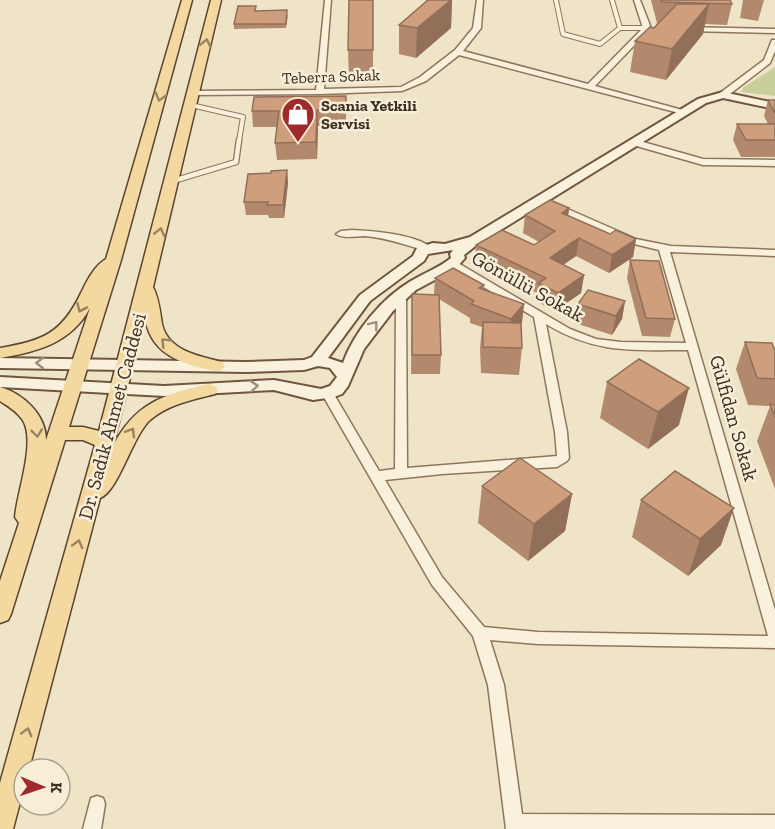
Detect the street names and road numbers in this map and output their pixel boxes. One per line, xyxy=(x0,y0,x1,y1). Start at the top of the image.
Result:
street label: Teberra Sokak xyxy=(282,65,381,88)
street label: Gönüllü Sokak xyxy=(468,245,589,327)
street label: Dr. Sadık Ahmet Caddesi xyxy=(73,310,151,522)
street label: Gülfidan Sokak xyxy=(705,352,764,484)

